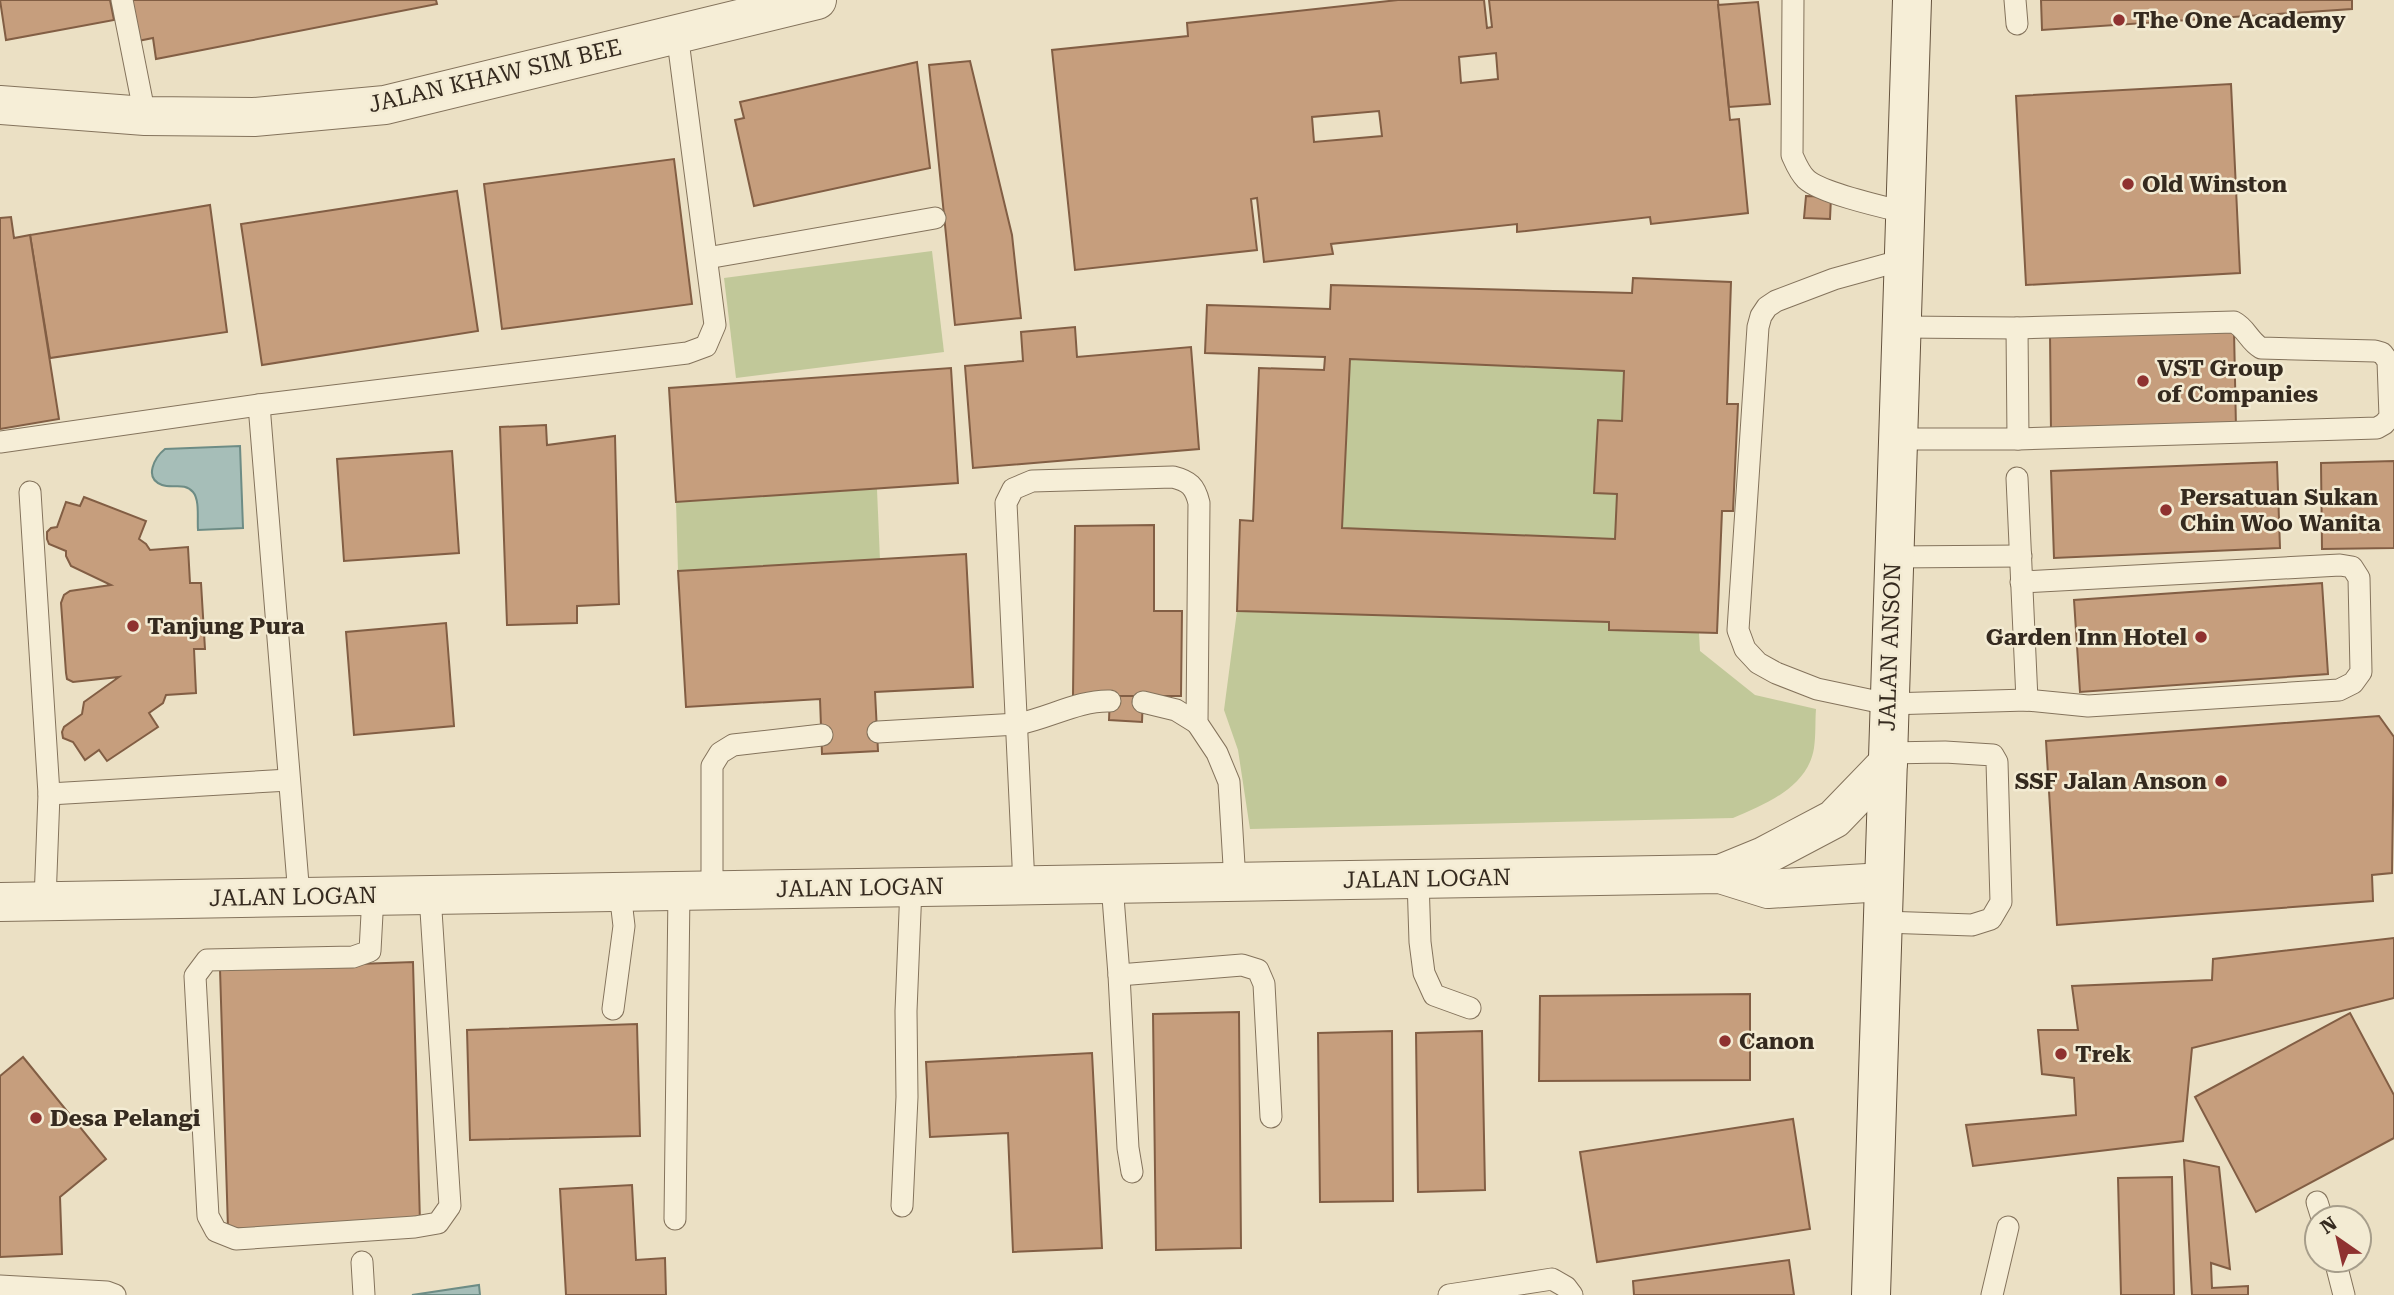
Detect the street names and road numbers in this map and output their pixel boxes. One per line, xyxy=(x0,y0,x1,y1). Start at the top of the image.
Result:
street label: JALAN KHAW SIM BEE xyxy=(366,34,624,118)
street label: JALAN ANSON xyxy=(1874,562,1906,732)
street label: JALAN LOGAN xyxy=(1343,864,1511,894)
street label: JALAN LOGAN xyxy=(776,873,944,903)
street label: JALAN LOGAN xyxy=(209,882,377,912)

